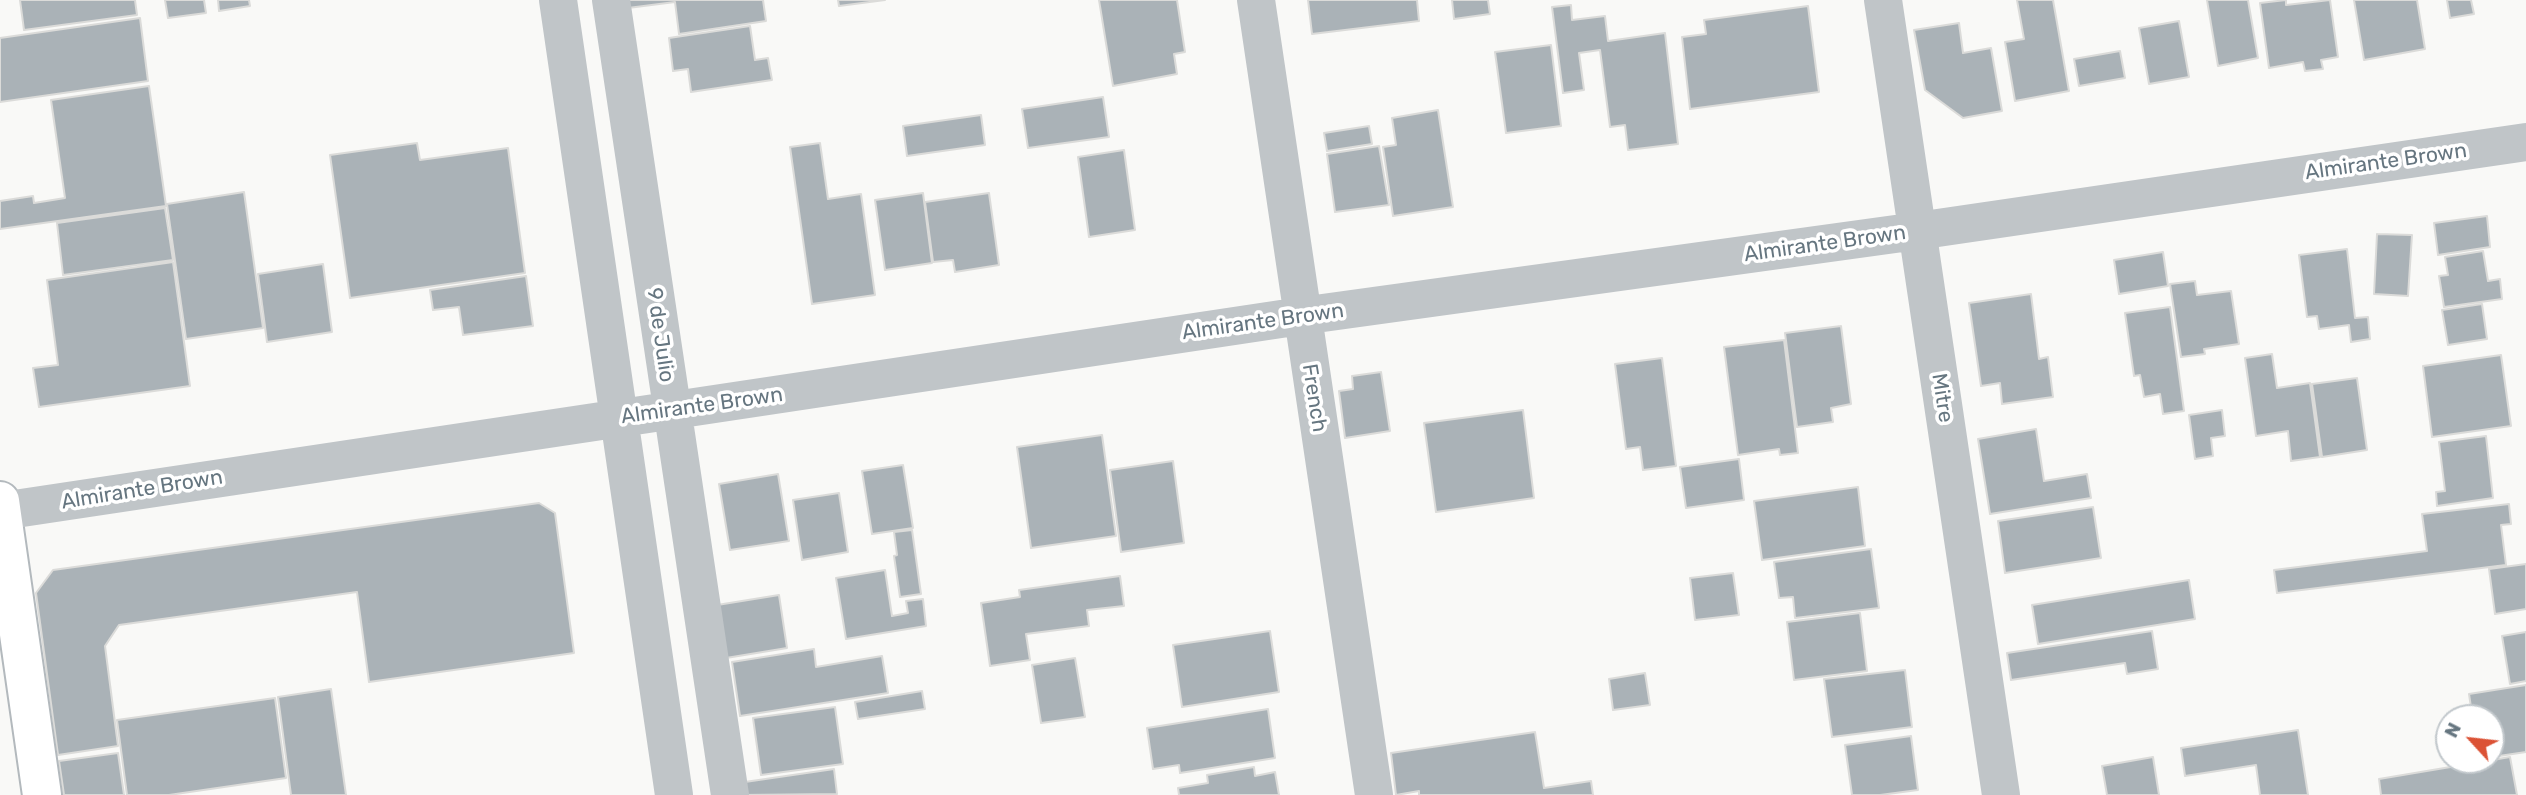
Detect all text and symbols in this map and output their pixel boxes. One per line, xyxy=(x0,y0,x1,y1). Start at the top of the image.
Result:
street label: Almirante Brown xyxy=(2303,138,2469,186)
street label: Almirante Brown xyxy=(1742,220,1908,268)
street label: 9 de Julio xyxy=(641,286,679,384)
street label: Almirante Brown xyxy=(1180,298,1346,346)
street label: French xyxy=(1296,362,1332,434)
street label: Mitre xyxy=(1926,372,1958,424)
street label: Almirante Brown xyxy=(619,382,785,430)
street label: Almirante Brown xyxy=(59,465,225,515)
north arrow xyxy=(2435,704,2505,774)
text: N xyxy=(2439,719,2466,741)

